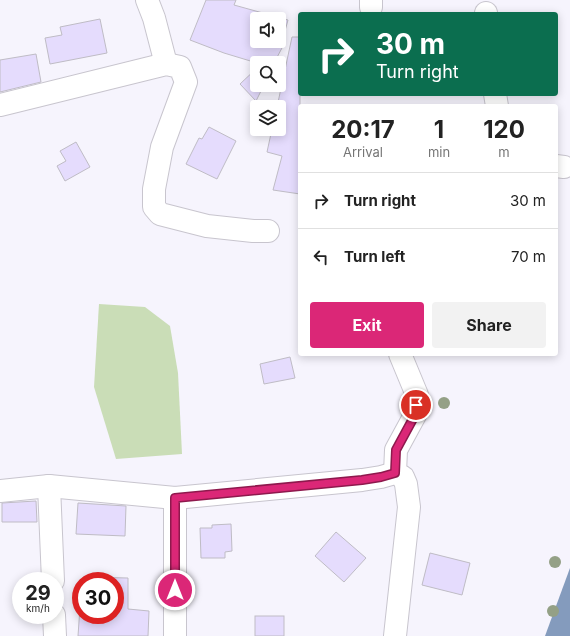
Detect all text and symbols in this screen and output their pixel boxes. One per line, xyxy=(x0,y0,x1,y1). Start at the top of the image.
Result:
map controls xyxy=(250,12,286,136)
button: sound xyxy=(250,12,286,48)
text: 30 m xyxy=(376,27,445,61)
icon: right xyxy=(310,28,362,80)
button: search xyxy=(250,56,286,92)
text: Turn right xyxy=(376,61,459,82)
button: layers xyxy=(250,100,286,136)
text: 20:17 xyxy=(331,115,395,144)
text: 1 xyxy=(434,115,444,144)
text: 120 xyxy=(483,115,525,144)
text: Arrival xyxy=(343,144,383,160)
text: min xyxy=(428,144,450,160)
text: m xyxy=(498,144,510,160)
icon: right xyxy=(310,190,332,212)
text: Turn right xyxy=(344,191,416,210)
text: 30 m xyxy=(510,191,546,210)
icon: left xyxy=(310,246,332,268)
text: Turn left xyxy=(344,247,405,266)
text: 70 m xyxy=(511,247,546,266)
button: Exit xyxy=(310,302,424,348)
button: Share xyxy=(432,302,546,348)
pin xyxy=(399,388,433,422)
icon: arrive xyxy=(405,394,427,416)
position arrow xyxy=(154,569,196,611)
speed limit sign: 30 xyxy=(72,572,124,624)
text: 29 xyxy=(25,581,51,605)
text: km/h xyxy=(26,602,50,614)

